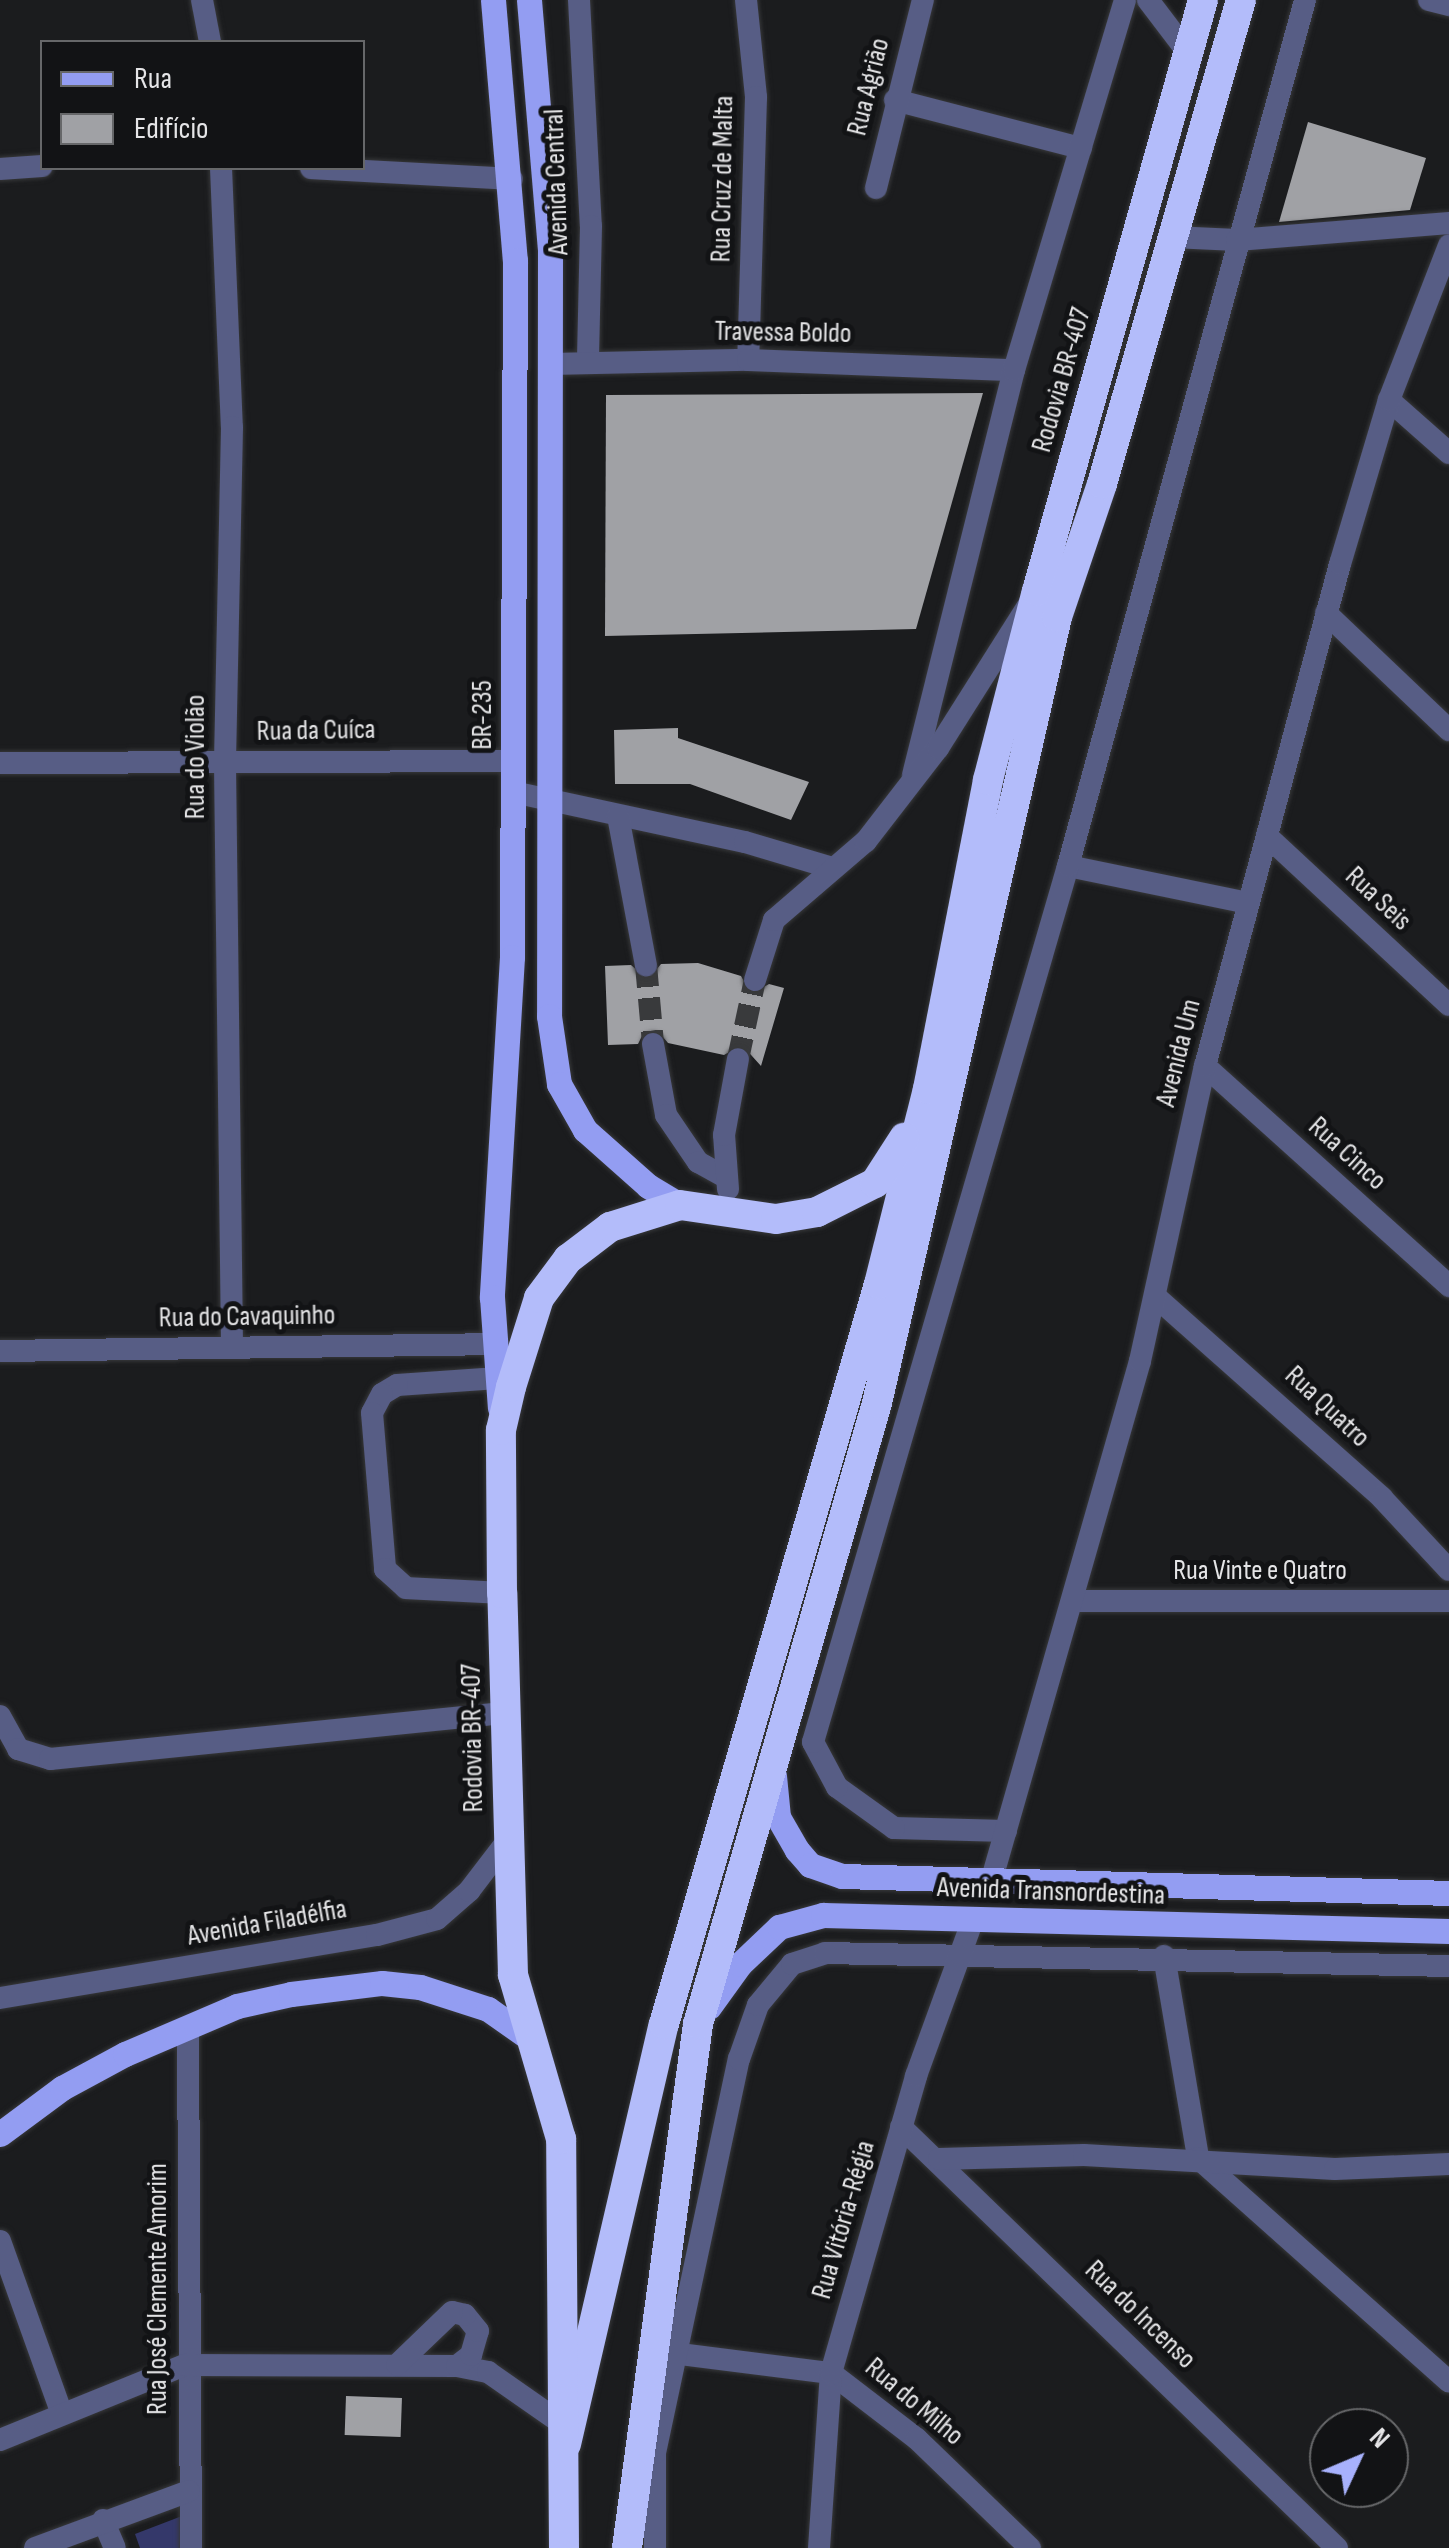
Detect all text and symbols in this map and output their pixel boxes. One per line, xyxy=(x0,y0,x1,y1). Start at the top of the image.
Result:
street label: Rua Agrião xyxy=(841,35,897,139)
legend xyxy=(40,40,365,170)
text: Rua xyxy=(134,61,172,97)
street label: Rua Cruz de Malta xyxy=(705,95,741,263)
street label: Avenida Central xyxy=(538,108,576,256)
text: Edifício xyxy=(134,111,209,147)
street label: Rodovia BR-407 xyxy=(1025,304,1099,456)
street label: Travessa Boldo xyxy=(714,315,852,351)
street label: BR-235 xyxy=(466,680,500,750)
street label: Rua do Violão xyxy=(179,695,213,819)
street label: Rua da Cuíca xyxy=(256,713,376,749)
street label: Rua Seis xyxy=(1338,860,1418,938)
street label: Avenida Um xyxy=(1149,996,1209,1110)
street label: Rua Cinco xyxy=(1301,1110,1393,1198)
street label: Rua do Cavaquinho xyxy=(158,1299,336,1335)
street label: Rua Quatro xyxy=(1278,1359,1376,1455)
street label: Rua Vinte e Quatro xyxy=(1173,1554,1347,1588)
street label: Rodovia BR-407 xyxy=(455,1663,491,1813)
street label: Avenida Transnordestina xyxy=(936,1871,1166,1913)
street label: Avenida Filadélfia xyxy=(185,1892,349,1954)
street label: Rua Vitória-Régia xyxy=(805,2137,883,2303)
street label: Rua José Clemente Amorim xyxy=(141,2163,175,2415)
street label: Rua do Incenso xyxy=(1078,2254,1202,2376)
street label: Rua do Milho xyxy=(858,2351,970,2453)
north arrow xyxy=(1309,2408,1409,2508)
text: N xyxy=(1362,2421,1397,2455)

